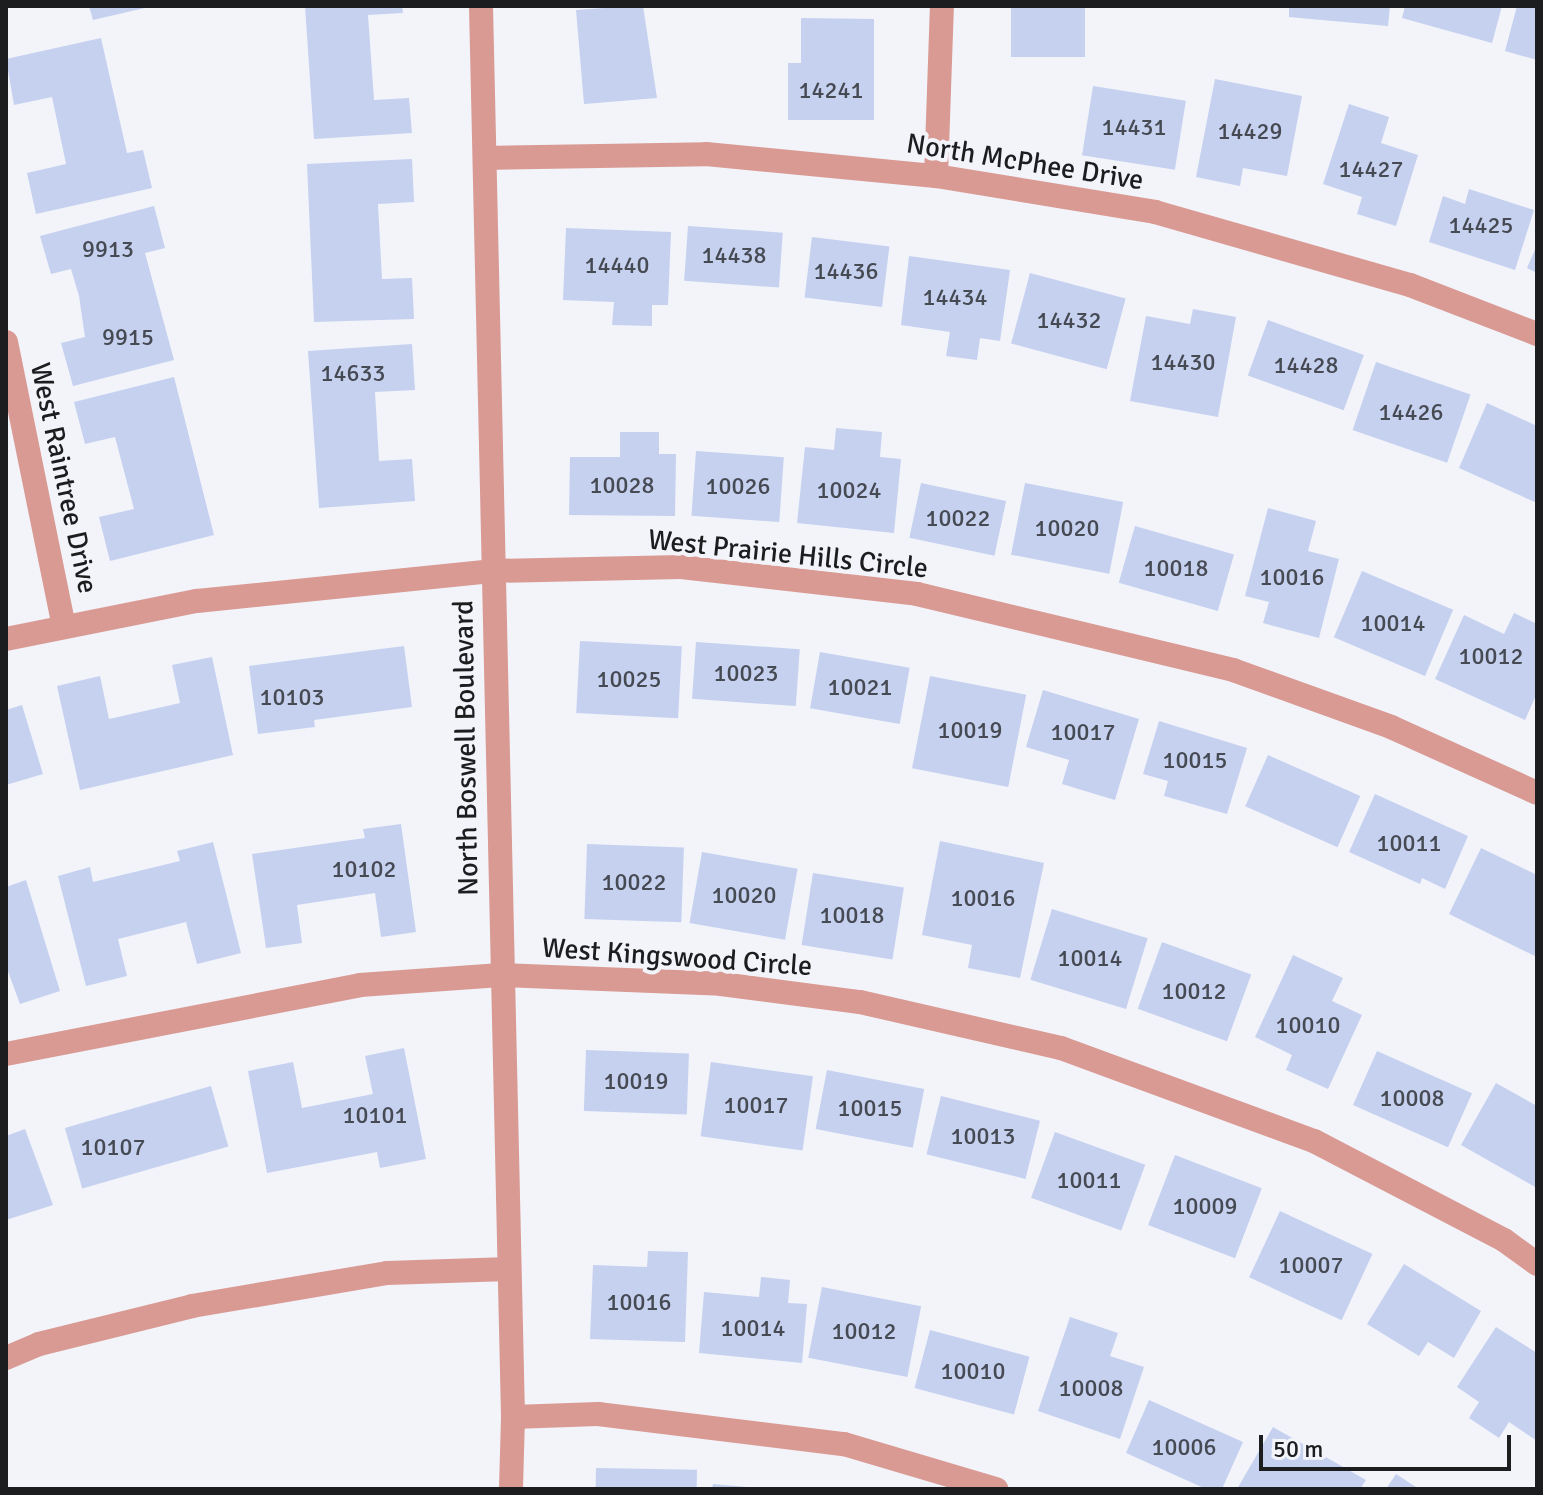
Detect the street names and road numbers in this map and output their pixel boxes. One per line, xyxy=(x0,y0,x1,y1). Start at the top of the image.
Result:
street label: North McPhee Drive xyxy=(904,127,1146,197)
street label: West Raintree Drive xyxy=(23,360,105,596)
street label: West Prairie Hills Circle xyxy=(646,523,930,585)
street label: North Boswell Boulevard xyxy=(447,600,485,896)
street label: West Kingswood Circle xyxy=(541,931,813,983)

